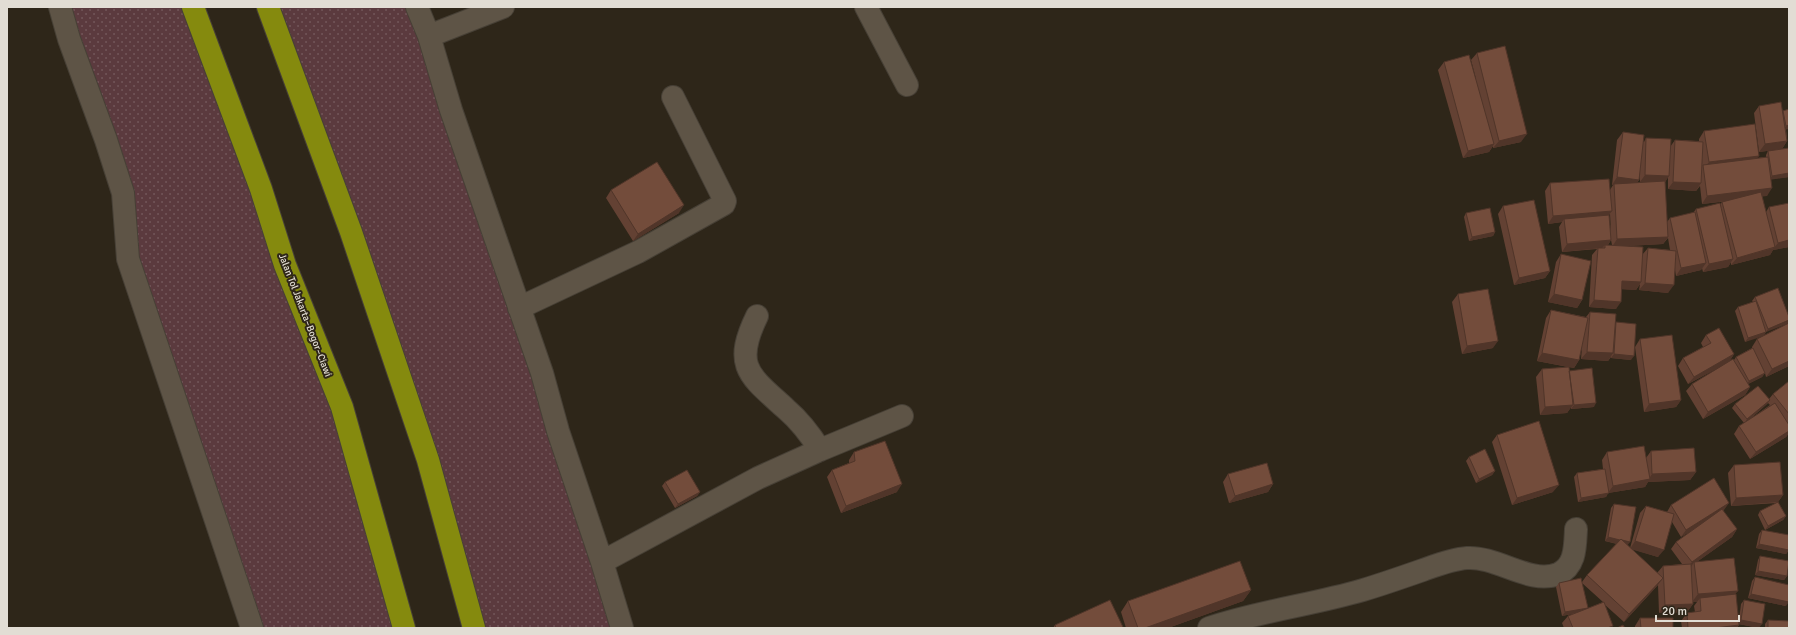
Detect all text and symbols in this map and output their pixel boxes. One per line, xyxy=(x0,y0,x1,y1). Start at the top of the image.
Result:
street label: Jalan Tol Jakarta–Bogor–Ciawi xyxy=(276,252,334,379)
scale bar xyxy=(1656,597,1739,623)
text: 20 m xyxy=(1662,604,1687,619)

